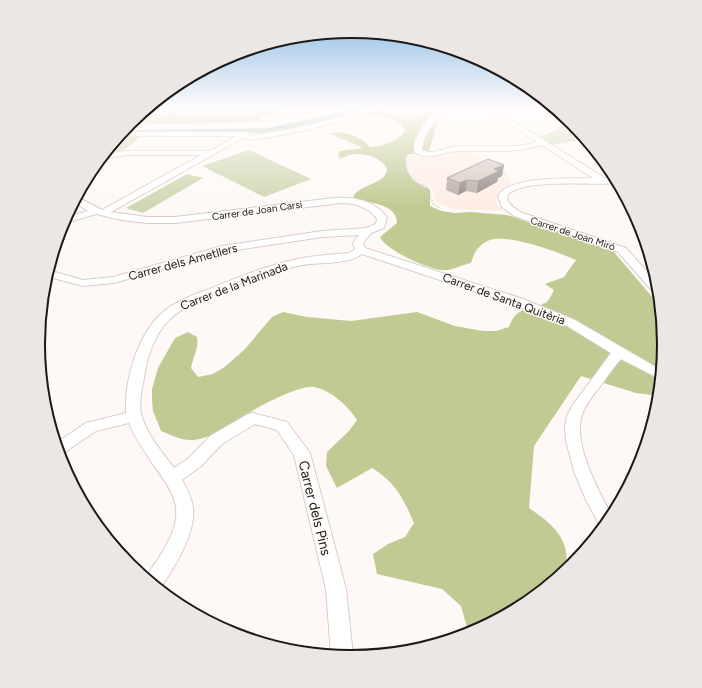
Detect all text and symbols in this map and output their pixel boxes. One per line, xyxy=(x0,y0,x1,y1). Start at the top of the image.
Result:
street label: Carrer de Joan Carsi xyxy=(211,198,303,223)
street label: Carrer de Joan Miró xyxy=(529,214,617,253)
street label: Carrer dels Ametllers xyxy=(127,241,239,283)
street label: Carrer de la Marinada xyxy=(178,259,290,313)
street label: Carrer de Santa Quitèria xyxy=(441,270,567,328)
street label: Carrer dels Pins xyxy=(295,459,335,557)

